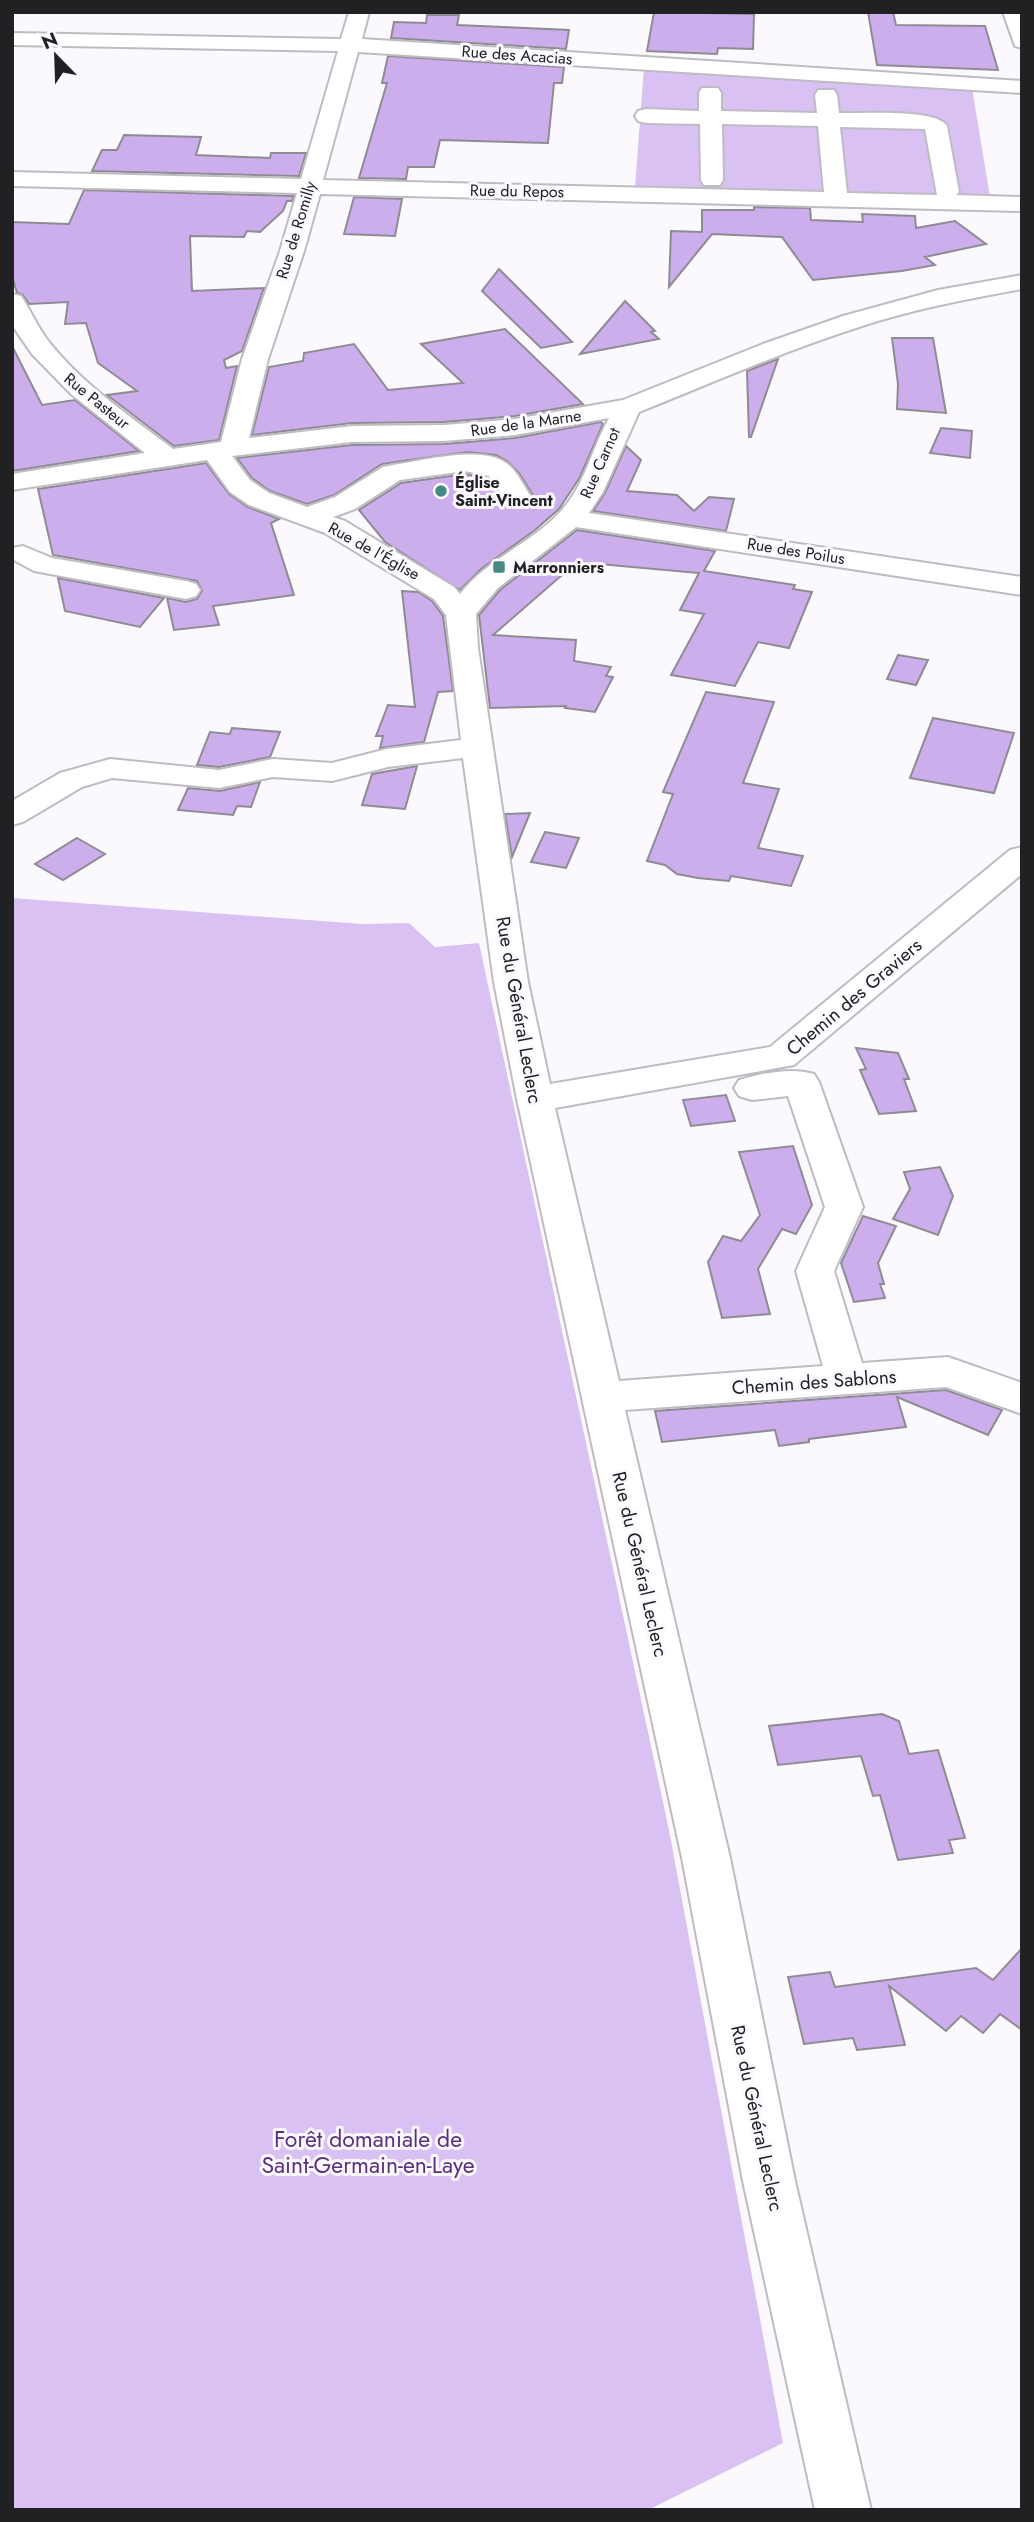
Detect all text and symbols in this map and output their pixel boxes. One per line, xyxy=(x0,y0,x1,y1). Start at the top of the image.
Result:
north arrow xyxy=(21,21,91,91)
text: N xyxy=(37,25,62,56)
street label: Rue des Acacias xyxy=(461,40,573,70)
street label: Rue de Romilly xyxy=(270,177,322,282)
street label: Rue du Repos xyxy=(470,179,564,203)
street label: Rue Pasteur xyxy=(59,367,135,435)
street label: Rue de la Marne xyxy=(469,404,583,442)
street label: Rue Carnot xyxy=(574,424,626,502)
place label: Église Saint-Vincent xyxy=(455,471,554,512)
marker: Église Saint-Vincent xyxy=(433,483,449,499)
street label: Rue de l'Église xyxy=(324,516,424,586)
street label: Rue des Poilus xyxy=(745,532,847,570)
place label: Marronniers xyxy=(513,556,604,579)
marker: Marronniers xyxy=(491,559,507,575)
street label: Rue du Général Leclerc xyxy=(489,914,549,1106)
street label: Chemin des Graviers xyxy=(780,932,928,1062)
street label: Chemin des Sablons xyxy=(731,1363,898,1401)
street label: Rue du Général Leclerc xyxy=(606,1469,674,1659)
street label: Rue du Général Leclerc xyxy=(724,2023,790,2213)
park label: Forêt domaniale de Saint-Germain-en-Laye xyxy=(261,2122,475,2182)

